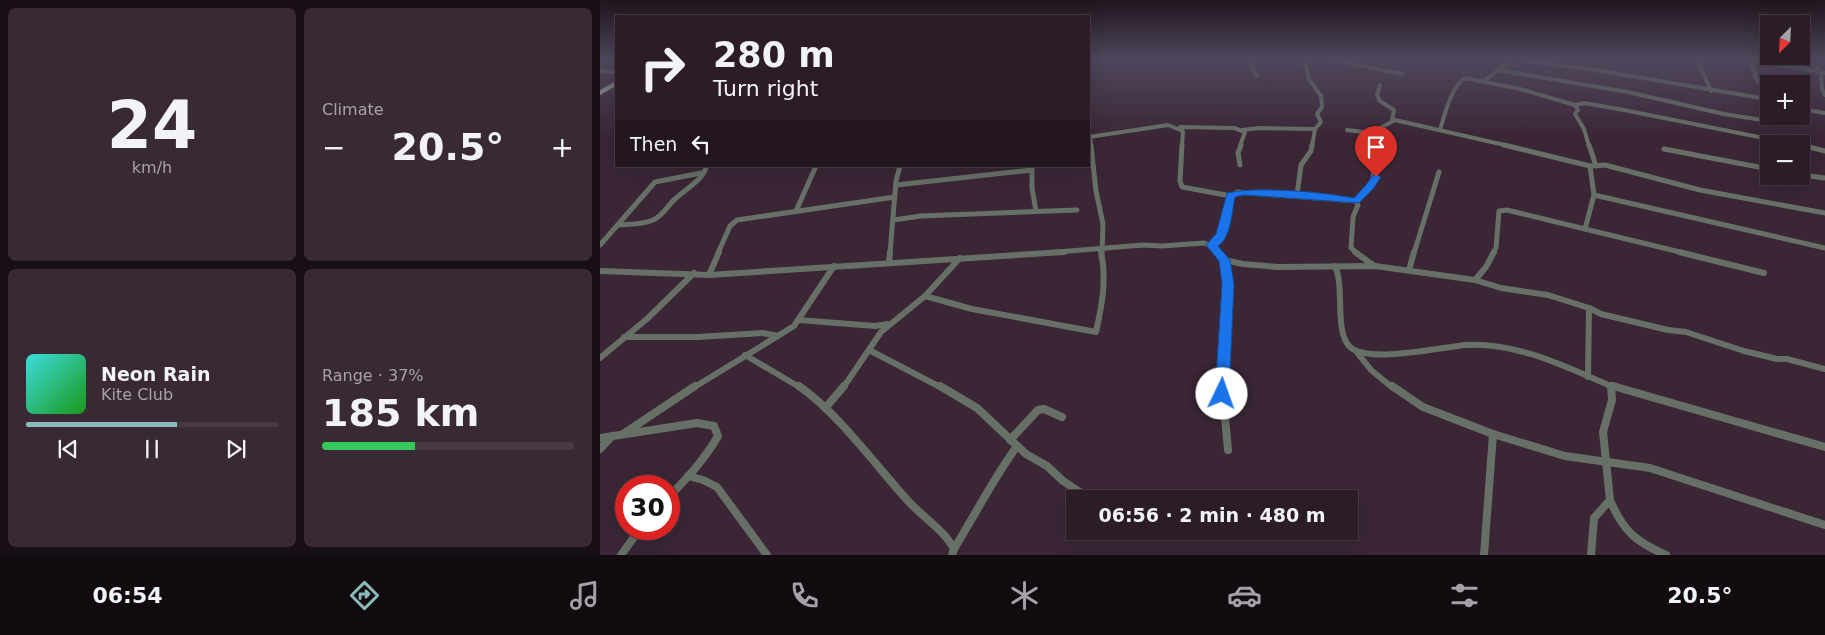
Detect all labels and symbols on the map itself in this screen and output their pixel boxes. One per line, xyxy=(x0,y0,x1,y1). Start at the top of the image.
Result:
north arrow xyxy=(1760,15,1810,65)
pin xyxy=(1355,126,1397,177)
position arrow xyxy=(1195,367,1247,419)
speed limit sign: 30 xyxy=(615,475,680,540)

